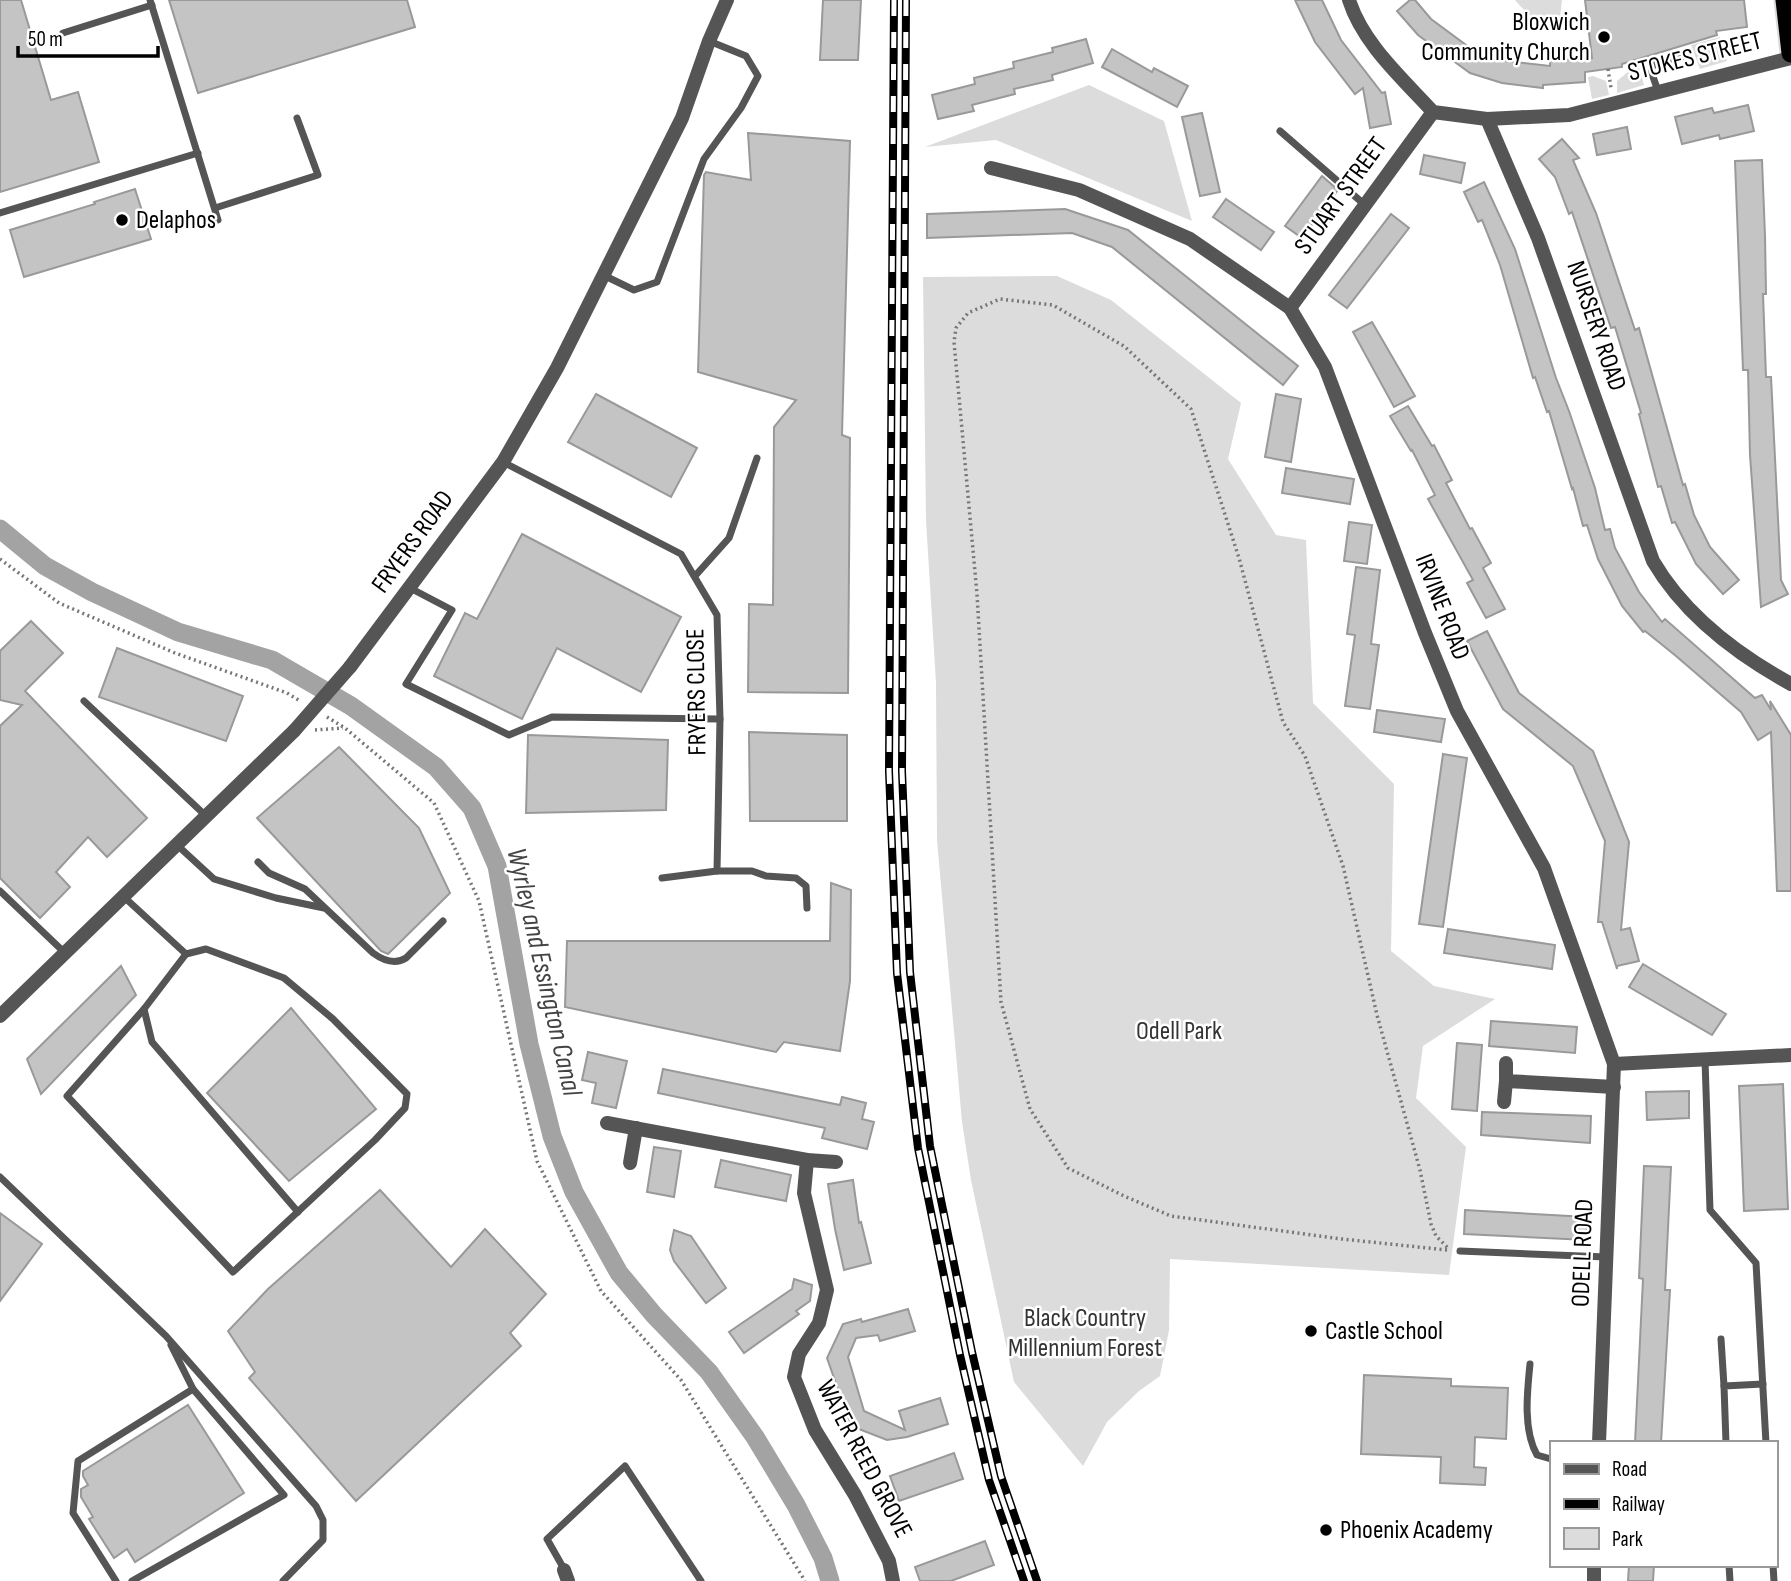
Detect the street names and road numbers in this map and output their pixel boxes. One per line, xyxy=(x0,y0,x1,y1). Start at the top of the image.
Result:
street label: STOKES STREET xyxy=(1625,25,1765,89)
street label: STUART STREET xyxy=(1288,131,1394,261)
street label: NURSERY ROAD xyxy=(1559,257,1633,395)
street label: FRYERS ROAD xyxy=(365,485,461,599)
street label: IRVINE ROAD xyxy=(1408,550,1476,664)
street label: FRYERS CLOSE xyxy=(680,628,714,756)
street label: ODELL ROAD xyxy=(1566,1198,1600,1308)
street label: WATER REED GROVE xyxy=(809,1375,919,1543)

